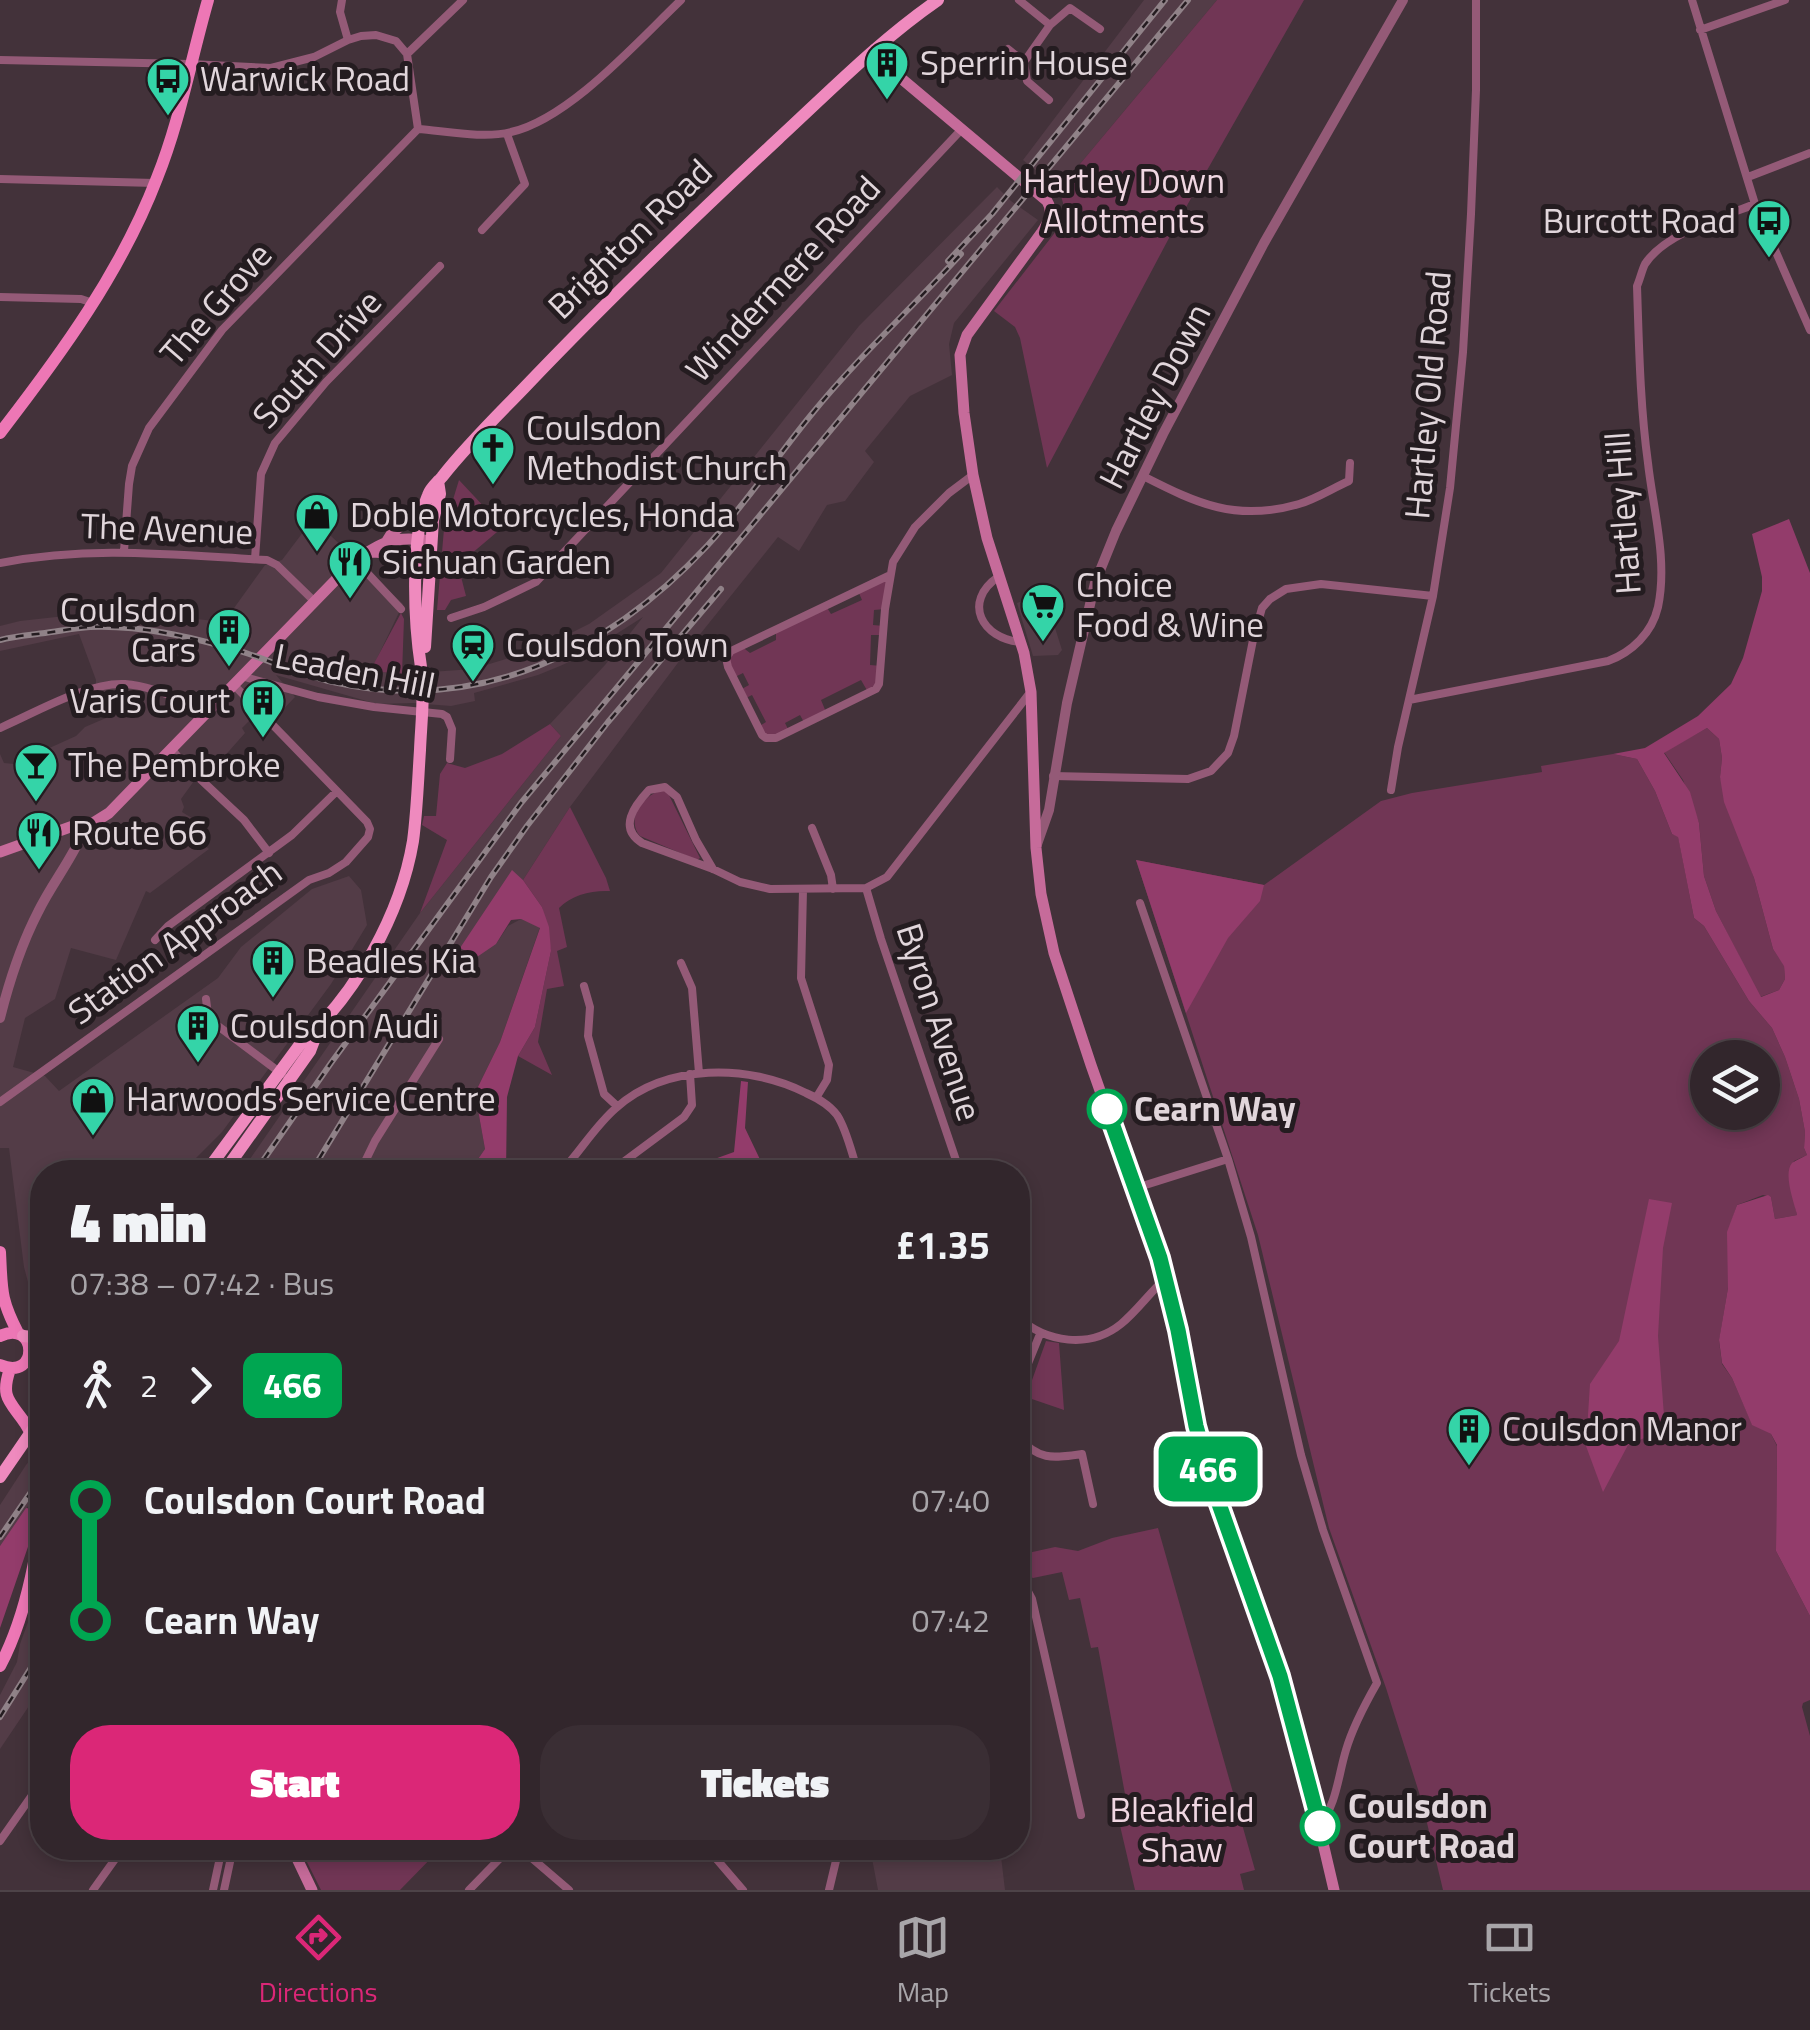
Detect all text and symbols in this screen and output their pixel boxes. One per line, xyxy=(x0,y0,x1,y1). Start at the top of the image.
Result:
place label: Sperrin House xyxy=(920,35,1128,89)
building icon: Sperrin House xyxy=(864,40,910,101)
place label: Warwick Road xyxy=(200,51,410,105)
bus stop icon: Warwick Road xyxy=(145,56,191,117)
street label: Brighton Road xyxy=(535,146,724,331)
park label: Hartley Down Allotments xyxy=(1023,153,1225,247)
street label: Windermere Road xyxy=(672,163,893,394)
place label: Burcott Road xyxy=(1543,193,1736,247)
bus stop icon: Burcott Road xyxy=(1746,198,1792,259)
street label: The Grove xyxy=(146,230,284,377)
street label: Hartley Old Road xyxy=(1389,269,1465,521)
street label: South Drive xyxy=(239,277,394,440)
street label: Hartley Down xyxy=(1084,293,1224,498)
place label: Coulsdon Methodist Church xyxy=(526,400,787,494)
church icon: Coulsdon Methodist Church xyxy=(470,425,516,486)
street label: Hartley Hill xyxy=(1589,430,1655,596)
place label: Doble Motorcycles, Honda xyxy=(350,487,734,541)
shop icon: Doble Motorcycles, Honda xyxy=(294,492,340,553)
street label: The Avenue xyxy=(80,498,254,558)
place label: Sichuan Garden xyxy=(382,534,611,588)
restaurant icon: Sichuan Garden xyxy=(327,539,373,600)
place label: Choice Food & Wine xyxy=(1076,557,1264,651)
place label: Coulsdon Cars xyxy=(60,582,196,676)
supermarket icon: Choice Food & Wine xyxy=(1020,582,1066,643)
building icon: Coulsdon Cars xyxy=(206,607,252,668)
place label: Coulsdon Town xyxy=(506,617,729,671)
station icon: Coulsdon Town xyxy=(450,622,496,683)
street label: Leaden Hill xyxy=(271,628,440,712)
place label: Varis Court xyxy=(69,673,230,727)
building icon: Varis Court xyxy=(240,678,286,739)
place label: The Pembroke xyxy=(68,737,281,791)
bar icon: The Pembroke xyxy=(13,742,59,803)
place label: Route 66 xyxy=(72,805,207,859)
restaurant icon: Route 66 xyxy=(16,810,62,871)
street label: Station Approach xyxy=(56,845,293,1037)
street label: Byron Avenue xyxy=(883,916,997,1127)
place label: Beadles Kia xyxy=(306,933,476,987)
building icon: Beadles Kia xyxy=(250,938,296,999)
place label: Coulsdon Audi xyxy=(230,998,439,1052)
building icon: Coulsdon Audi xyxy=(175,1003,221,1064)
map controls xyxy=(1690,1040,1780,1130)
button: layers xyxy=(1690,1040,1780,1130)
place label: Harwoods Service Centre xyxy=(126,1071,496,1125)
shop icon: Harwoods Service Centre xyxy=(70,1076,116,1137)
place label: Cearn Way xyxy=(1134,1081,1296,1135)
marker: Cearn Way xyxy=(1088,1090,1126,1128)
text: 4 min xyxy=(70,1180,207,1263)
text: £1.35 xyxy=(895,1216,990,1274)
text: 07:38 – 07:42 · Bus xyxy=(70,1259,334,1307)
icon: walk xyxy=(70,1358,125,1413)
icon: forward xyxy=(173,1358,228,1413)
text: 466 xyxy=(263,1358,322,1412)
text: 2 xyxy=(140,1361,158,1409)
place label: Coulsdon Manor xyxy=(1502,1401,1742,1455)
building icon: Coulsdon Manor xyxy=(1446,1406,1492,1467)
line badge: 466 xyxy=(1150,1436,1266,1502)
text: 466 xyxy=(1179,1442,1237,1496)
text: Coulsdon Court Road xyxy=(144,1471,486,1529)
text: 07:40 xyxy=(911,1476,990,1524)
text: Cearn Way xyxy=(144,1591,320,1649)
text: 07:42 xyxy=(911,1596,990,1644)
button: Start xyxy=(70,1725,520,1840)
button: Tickets xyxy=(540,1725,990,1840)
place label: Coulsdon Court Road xyxy=(1348,1778,1515,1872)
park label: Bleakfield Shaw xyxy=(1109,1782,1255,1876)
marker: Coulsdon Court Road xyxy=(1301,1807,1339,1845)
tab: Directions xyxy=(259,1910,378,2013)
tab: Map xyxy=(895,1910,950,2013)
tab: Tickets xyxy=(1468,1910,1551,2013)

